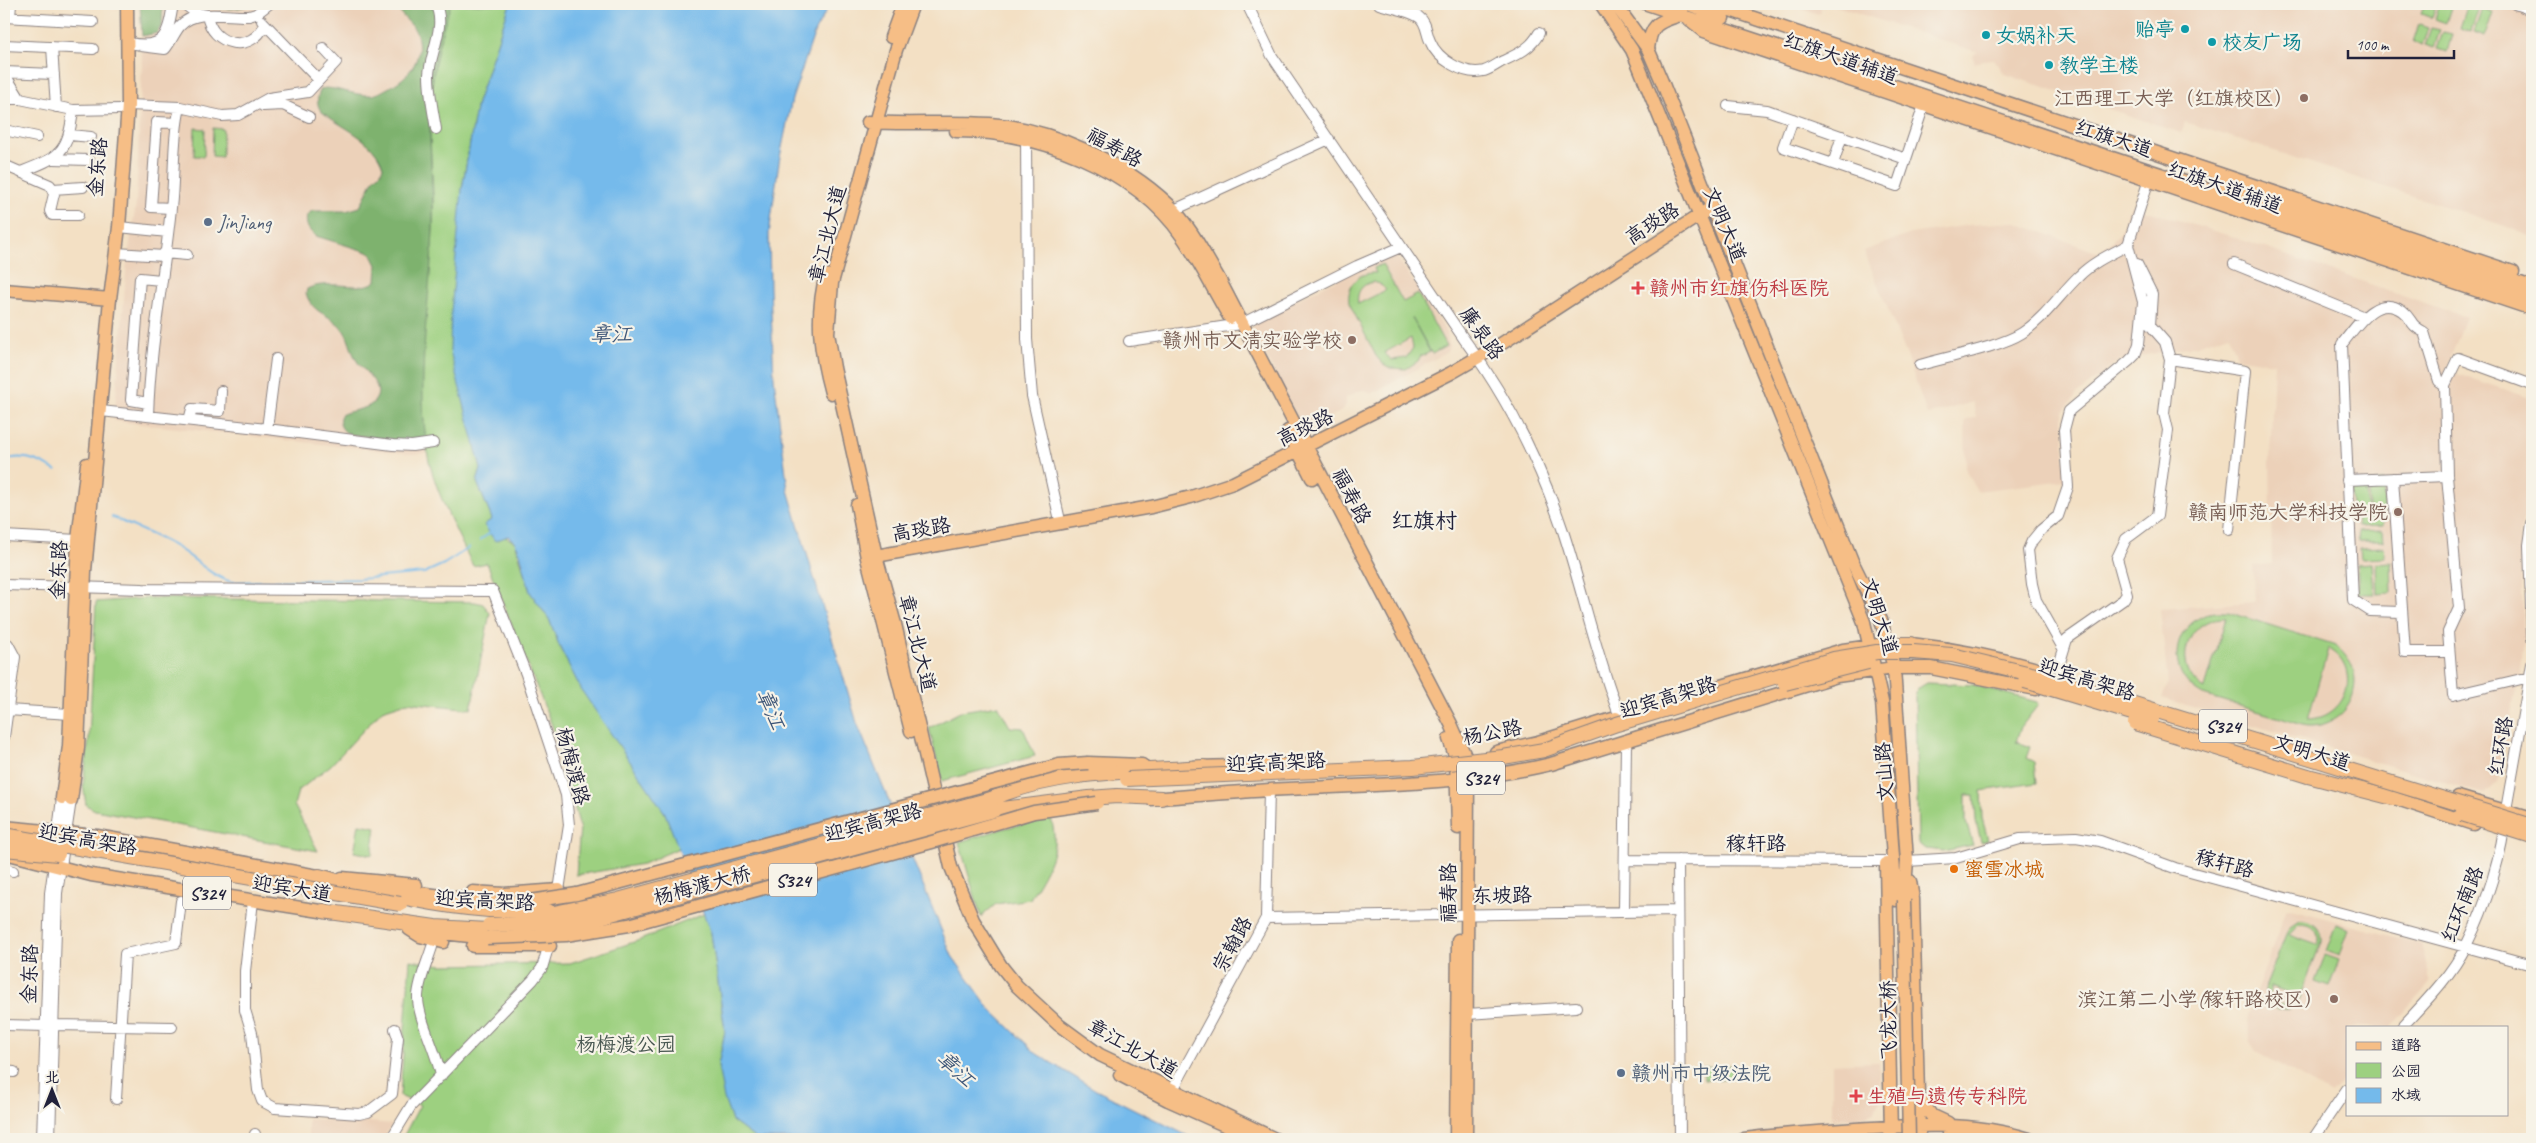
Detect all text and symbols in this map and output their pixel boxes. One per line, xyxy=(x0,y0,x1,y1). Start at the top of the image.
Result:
place label: 贻亭 xyxy=(2135,17,2175,42)
place label: 女娲补天 xyxy=(1996,23,2076,48)
marker: 贻亭 xyxy=(2179,23,2191,35)
street label: 红旗大道辅道 xyxy=(1780,27,1902,90)
scale bar xyxy=(2348,28,2455,60)
marker: 女娲补天 xyxy=(1980,29,1992,41)
place label: 校友广场 xyxy=(2222,30,2302,55)
marker: 校友广场 xyxy=(2206,36,2218,48)
text: 100 m xyxy=(2356,36,2390,55)
place label: 教学主楼 xyxy=(2059,53,2139,78)
marker: 教学主楼 xyxy=(2043,59,2055,71)
place label: 江西理工大学（红旗校区） xyxy=(2054,86,2294,111)
marker: 江西理工大学（红旗校区） xyxy=(2298,92,2310,104)
street label: 红旗大道 xyxy=(2072,114,2156,163)
street label: 福寿路 xyxy=(1082,122,1148,173)
street label: 金东路 xyxy=(82,135,113,198)
street label: 红旗大道辅道 xyxy=(2164,156,2286,219)
street label: 文明大道 xyxy=(1697,182,1752,266)
street label: 章江北大道 xyxy=(803,183,852,286)
street label: 高琰路 xyxy=(1620,196,1685,250)
place label: JinJiang xyxy=(217,210,273,235)
marker: JinJiang xyxy=(202,216,214,228)
place label: 赣州市红旗伤科医院 xyxy=(1649,276,1829,301)
marker: 赣州市红旗伤科医院 xyxy=(1631,281,1645,295)
street label: 廉泉路 xyxy=(1454,302,1510,366)
water label: 章江 xyxy=(590,321,633,347)
place label: 赣州市文清实验学校 xyxy=(1162,328,1342,353)
marker: 赣州市文清实验学校 xyxy=(1346,334,1358,346)
street label: 高琰路 xyxy=(1273,403,1339,452)
street label: 福寿路 xyxy=(1326,464,1377,529)
place label: 赣南师范大学科技学院 xyxy=(2188,500,2388,525)
marker: 赣南师范大学科技学院 xyxy=(2392,506,2404,518)
district label: 红旗村 xyxy=(1391,507,1457,535)
street label: 高琰路 xyxy=(889,512,954,547)
street label: 金东路 xyxy=(44,538,73,601)
street label: 文明大道 xyxy=(1855,574,1904,658)
street label: 章江北大道 xyxy=(893,592,942,695)
street label: 迎宾高架路 xyxy=(2035,653,2139,706)
street label: 迎宾高架路 xyxy=(1617,671,1721,724)
water label: 章江 xyxy=(751,685,792,734)
road number: S324 xyxy=(2199,709,2247,742)
street label: 红环路 xyxy=(2483,713,2518,778)
street label: 杨公路 xyxy=(1460,714,1525,750)
street label: 杨梅渡路 xyxy=(550,724,595,809)
street label: 文明大道 xyxy=(2270,729,2354,776)
street label: 文山路 xyxy=(1870,740,1899,803)
street label: 迎宾高架路 xyxy=(1225,747,1328,778)
road number: S324 xyxy=(1457,761,1505,794)
street label: 迎宾高架路 xyxy=(822,797,926,847)
street label: 迎宾高架路 xyxy=(37,818,140,861)
street label: 稼轩路 xyxy=(1726,831,1787,856)
street label: 稼轩路 xyxy=(2193,844,2258,884)
place label: 蜜雪冰城 xyxy=(1964,857,2044,882)
street label: 杨梅渡大桥 xyxy=(651,860,754,910)
street label: 红环南路 xyxy=(2436,861,2489,946)
street label: 福寿路 xyxy=(1436,862,1461,923)
marker: 蜜雪冰城 xyxy=(1948,863,1960,875)
road number: S324 xyxy=(769,864,817,896)
street label: 迎宾大道 xyxy=(250,870,333,907)
road number: S324 xyxy=(183,876,231,910)
street label: 东坡路 xyxy=(1472,882,1533,909)
street label: 迎宾高架路 xyxy=(434,885,537,916)
street label: 宗翰路 xyxy=(1207,911,1258,977)
street label: 金东路 xyxy=(16,943,43,1004)
street label: 飞龙大桥 xyxy=(1875,980,1902,1060)
place label: 滨江第二小学(稼轩路校区） xyxy=(2077,987,2324,1012)
marker: 滨江第二小学(稼轩路校区） xyxy=(2328,993,2340,1005)
street label: 章江北大道 xyxy=(1083,1013,1183,1084)
legend xyxy=(2346,1026,2508,1116)
park label: 杨梅渡公园 xyxy=(576,1032,676,1057)
text: 道路 xyxy=(2391,1036,2421,1055)
water label: 章江 xyxy=(932,1045,981,1094)
place label: 赣州市中级法院 xyxy=(1631,1061,1771,1086)
text: 公园 xyxy=(2391,1062,2421,1081)
north arrow xyxy=(28,1066,78,1116)
marker: 赣州市中级法院 xyxy=(1615,1067,1627,1079)
text: 北 xyxy=(45,1069,59,1086)
place label: 生殖与遗传专科院 xyxy=(1867,1084,2027,1109)
text: 水域 xyxy=(2391,1086,2421,1105)
marker: 生殖与遗传专科院 xyxy=(1849,1089,1863,1103)

